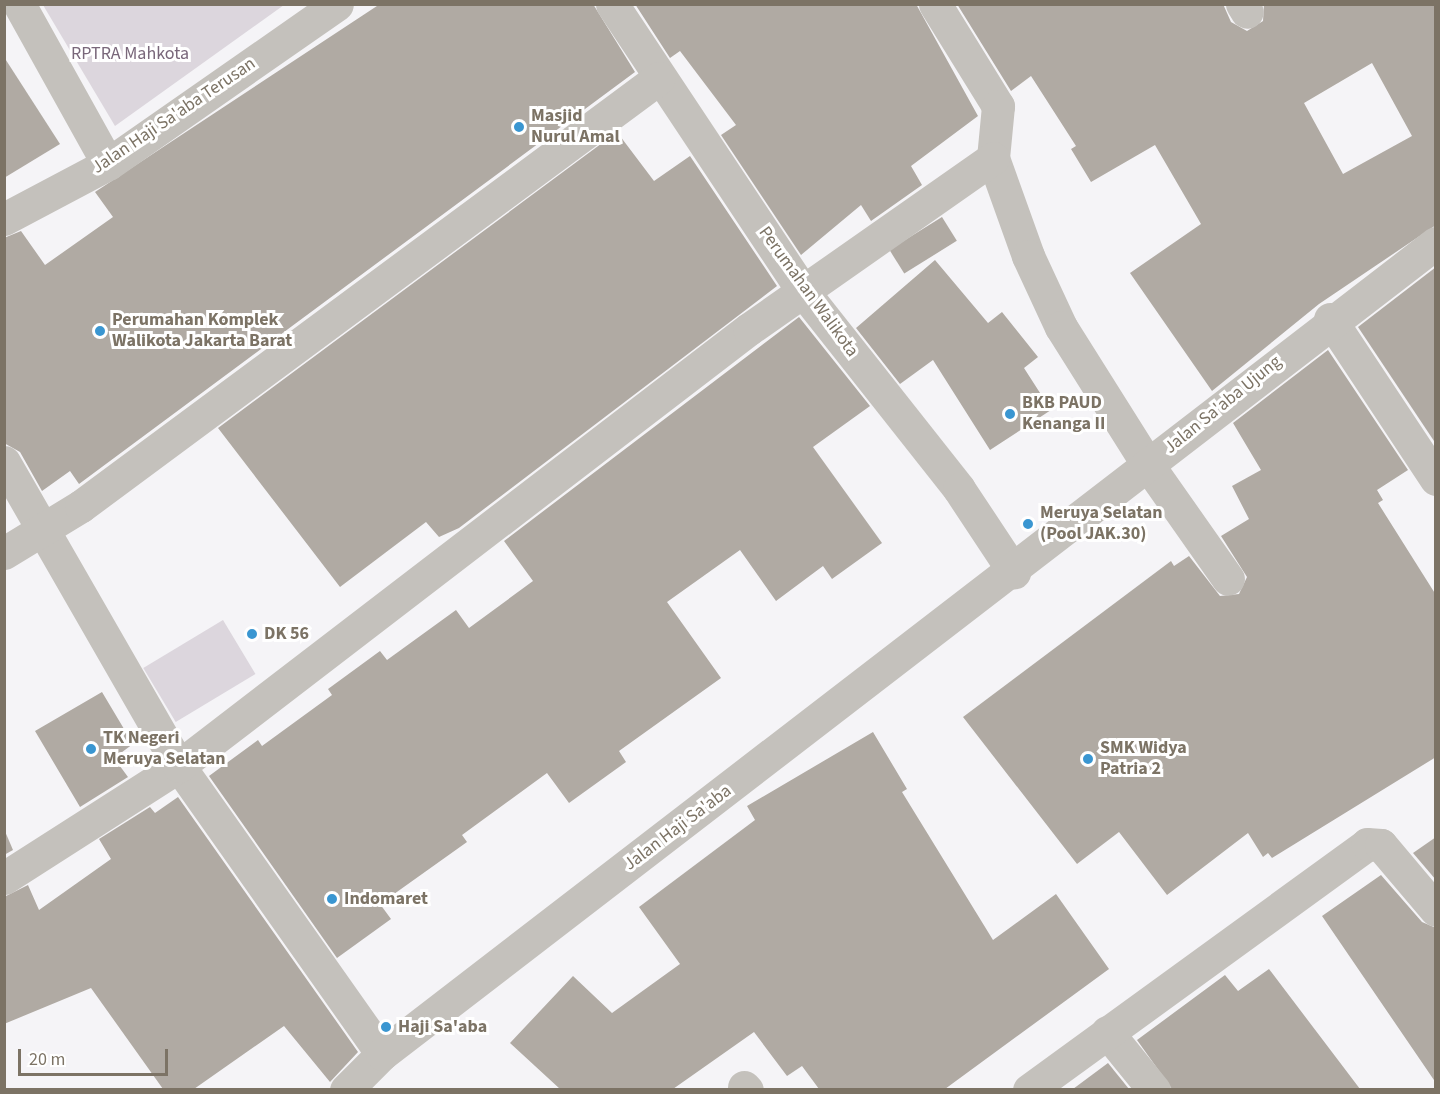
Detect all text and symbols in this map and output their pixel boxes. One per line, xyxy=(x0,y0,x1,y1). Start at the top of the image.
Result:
park label: RPTRA Mahkota xyxy=(71,43,189,65)
street label: Jalan Haji Sa'aba Terusan xyxy=(88,53,260,179)
place label: Masjid Nurul Amal xyxy=(531,106,620,148)
marker: Masjid Nurul Amal xyxy=(512,120,526,134)
street label: Perumahan Walikota xyxy=(753,223,863,361)
place label: Perumahan Komplek Walikota Jakarta Barat xyxy=(112,310,292,352)
marker: Perumahan Komplek Walikota Jakarta Barat xyxy=(93,324,107,338)
street label: Jalan Sa'aba Ujung xyxy=(1160,351,1286,459)
place label: BKB PAUD Kenanga II xyxy=(1022,393,1105,436)
marker: BKB PAUD Kenanga II xyxy=(1003,407,1017,421)
place label: Meruya Selatan (Pool JAK.30) xyxy=(1040,503,1162,546)
marker: Meruya Selatan (Pool JAK.30) xyxy=(1021,517,1035,531)
place label: DK 56 xyxy=(264,623,309,645)
marker: DK 56 xyxy=(245,627,259,641)
place label: TK Negeri Meruya Selatan xyxy=(103,728,225,771)
place label: SMK Widya Patria 2 xyxy=(1100,738,1187,780)
marker: TK Negeri Meruya Selatan xyxy=(84,742,98,756)
marker: SMK Widya Patria 2 xyxy=(1081,752,1095,766)
street label: Jalan Haji Sa'aba xyxy=(620,781,736,875)
place label: Indomaret xyxy=(344,888,428,910)
marker: Indomaret xyxy=(325,892,339,906)
place label: Haji Sa'aba xyxy=(398,1016,487,1038)
marker: Haji Sa'aba xyxy=(379,1020,393,1034)
scale bar xyxy=(21,1037,171,1075)
text: 20 m xyxy=(29,1047,65,1072)

